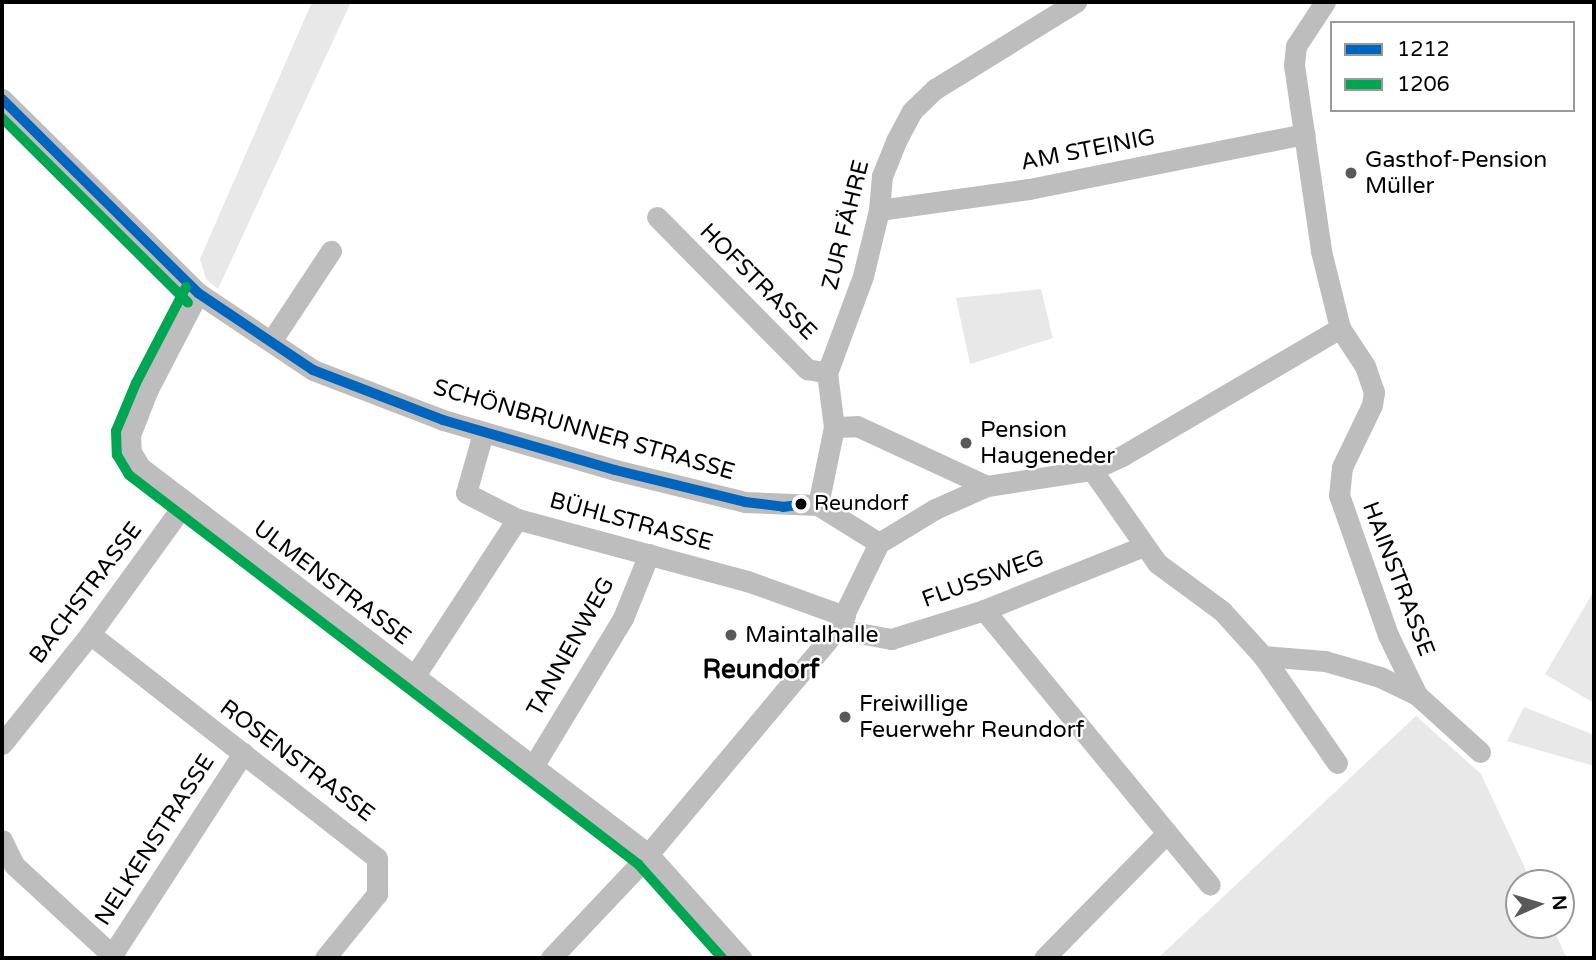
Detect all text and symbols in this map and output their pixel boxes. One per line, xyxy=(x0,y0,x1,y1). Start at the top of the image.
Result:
legend xyxy=(1330,21,1575,112)
text: 1212 xyxy=(1397,37,1450,62)
text: 1206 xyxy=(1397,72,1450,97)
street label: AM STEINIG xyxy=(1018,123,1158,177)
place label: Gasthof-Pension Müller xyxy=(1365,146,1547,200)
street label: ZUR FÄHRE xyxy=(817,157,875,293)
marker: Gasthof-Pension Müller xyxy=(1343,165,1359,181)
street label: HOFSTRASSE xyxy=(694,218,822,346)
street label: SCHÖNBRUNNER STRASSE xyxy=(430,374,738,486)
place label: Pension Haugeneder xyxy=(980,416,1115,470)
marker: Pension Haugeneder xyxy=(958,435,974,451)
street label: BÜHLSTRASSE xyxy=(546,487,716,557)
place label: Reundorf xyxy=(814,491,908,517)
marker: Reundorf xyxy=(794,497,808,511)
street label: HAINSTRASSE xyxy=(1356,498,1440,660)
street label: ULMENSTRASSE xyxy=(248,515,416,651)
street label: BACHSTRASSE xyxy=(24,517,148,669)
street label: FLUSSWEG xyxy=(918,544,1048,614)
street label: TANNENWEG xyxy=(521,573,621,721)
place label: Maintalhalle xyxy=(745,621,878,649)
marker: Maintalhalle xyxy=(723,627,739,643)
district label: Reundorf xyxy=(703,654,819,686)
place label: Freiwillige Feuerwehr Reundorf xyxy=(859,690,1084,744)
street label: ROSENSTRASSE xyxy=(214,694,380,828)
marker: Freiwillige Feuerwehr Reundorf xyxy=(837,709,853,725)
street label: NELKENSTRASSE xyxy=(89,749,221,931)
north arrow xyxy=(1505,869,1575,939)
text: N xyxy=(1547,894,1570,911)

